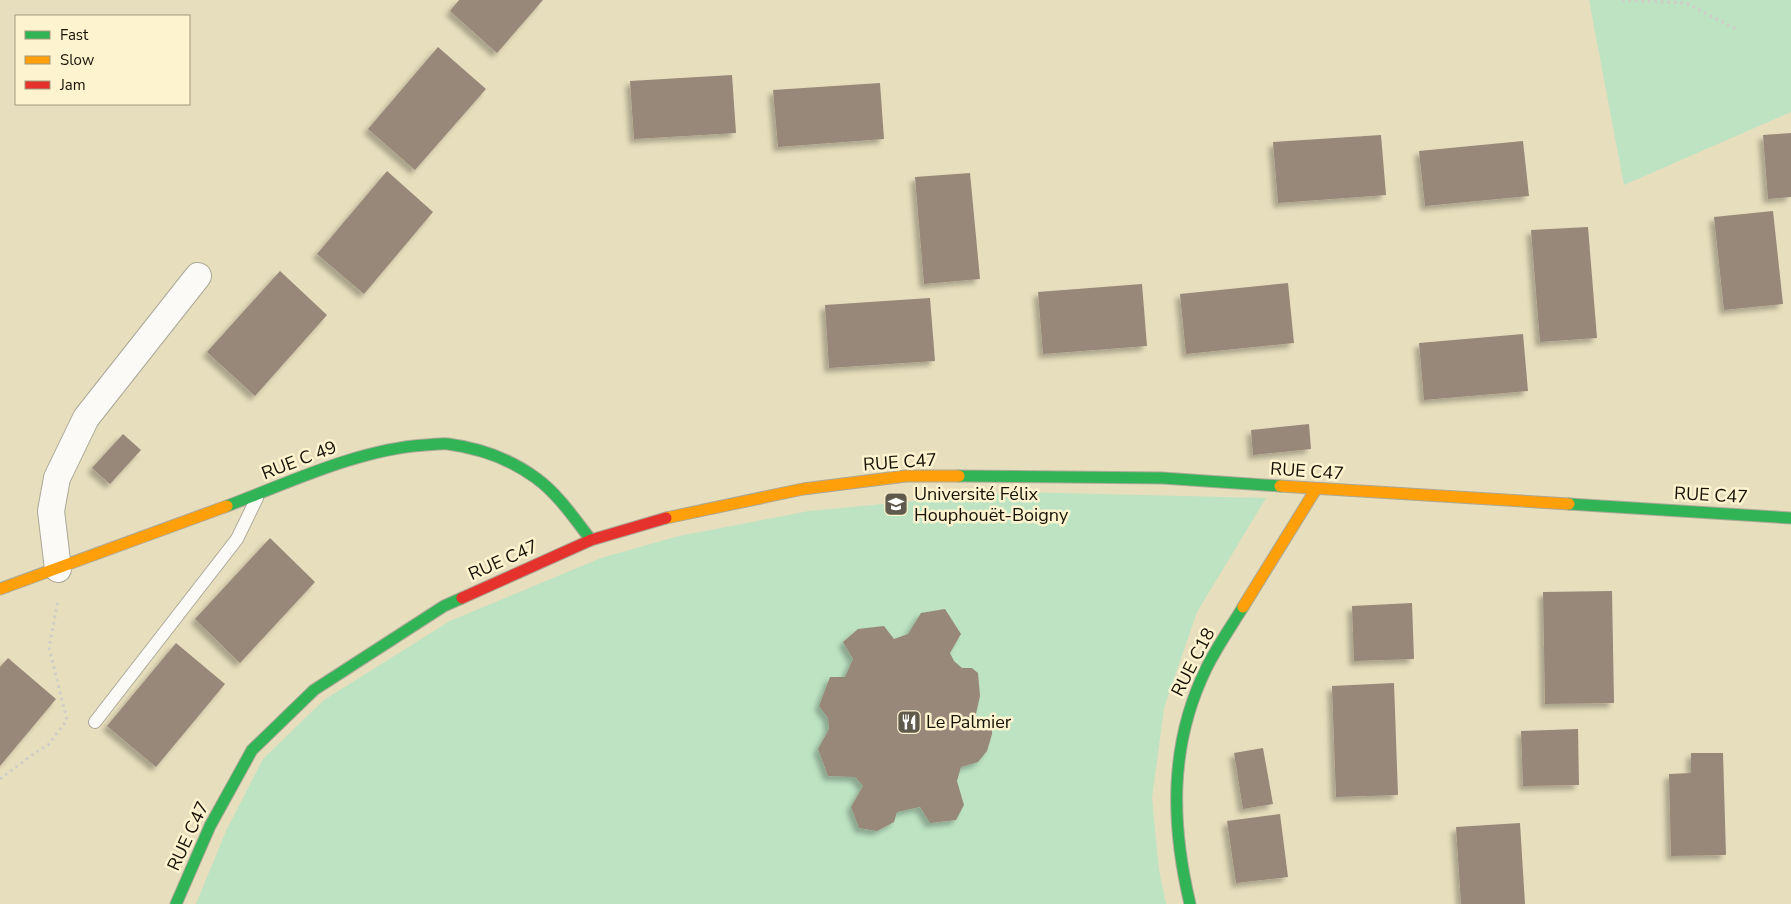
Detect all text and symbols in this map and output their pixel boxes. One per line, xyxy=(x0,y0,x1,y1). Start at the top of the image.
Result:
legend xyxy=(15,15,190,105)
text: Fast xyxy=(60,25,89,45)
text: Slow xyxy=(60,50,95,70)
text: Jam xyxy=(59,75,86,95)
street label: RUE C 49 xyxy=(258,435,340,485)
street label: RUE C47 xyxy=(862,447,938,477)
street label: RUE C47 xyxy=(1269,456,1345,486)
street label: RUE C47 xyxy=(1673,481,1749,509)
place label: Université Félix Houphouët-Boigny xyxy=(914,482,1069,527)
school or university icon: Université Félix Houphouët-Boigny xyxy=(883,491,909,517)
street label: RUE C47 xyxy=(464,534,542,586)
street label: RUE C18 xyxy=(1166,624,1220,700)
restaurant icon: Le Palmier xyxy=(896,709,922,735)
place label: Le Palmier xyxy=(926,710,1012,734)
street label: RUE C47 xyxy=(161,797,215,875)

